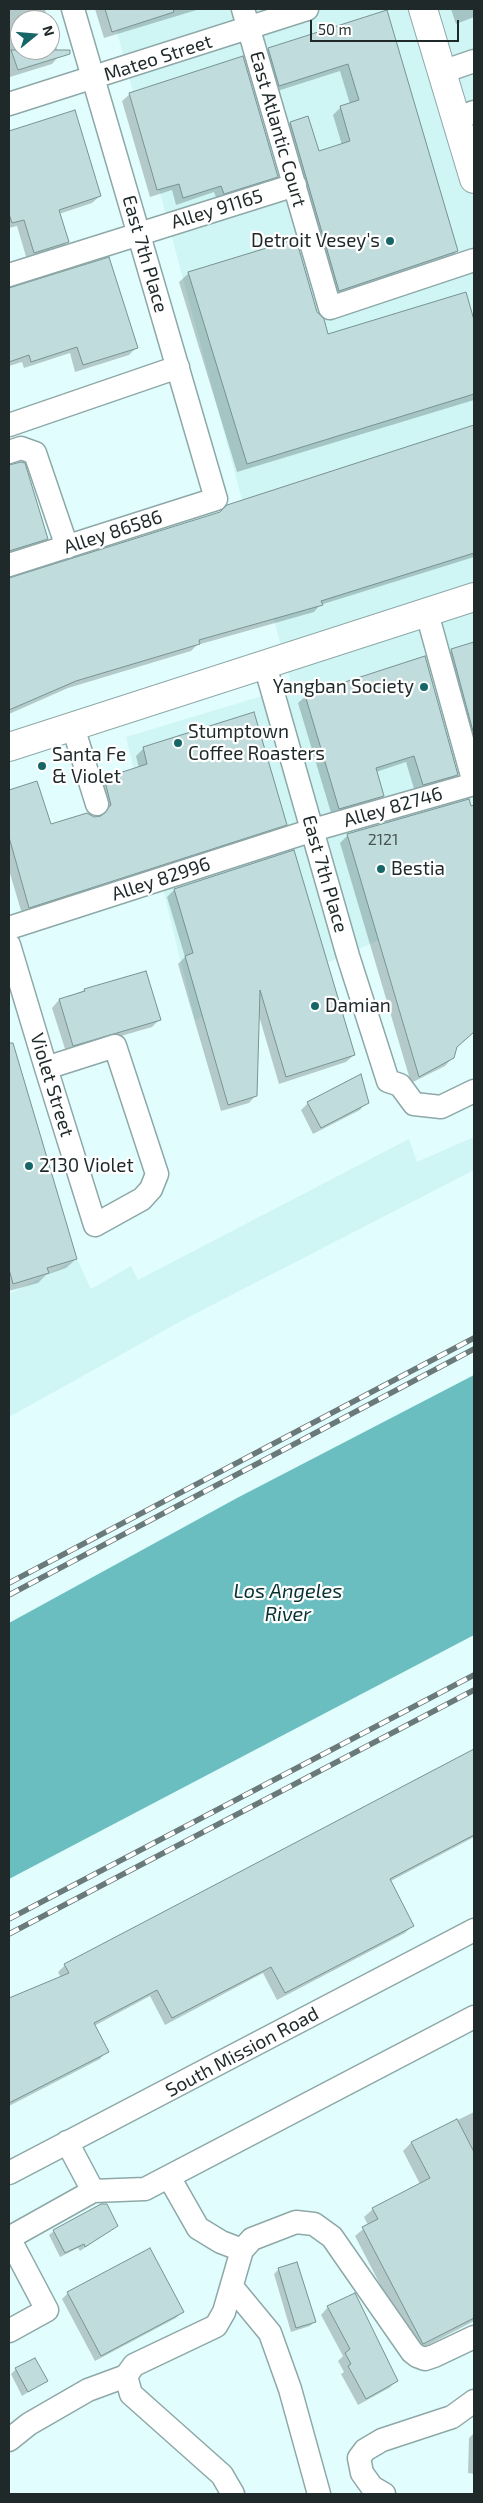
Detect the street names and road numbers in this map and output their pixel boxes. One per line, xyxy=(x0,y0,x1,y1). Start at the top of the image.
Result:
street label: Mateo Street xyxy=(101,30,215,86)
street label: East Atlantic Court xyxy=(245,49,311,209)
street label: Alley 91165 xyxy=(168,184,266,234)
street label: East 7th Place xyxy=(117,193,173,315)
street label: Alley 86586 xyxy=(61,505,165,559)
street label: Alley 82746 xyxy=(341,782,445,832)
street label: East 7th Place xyxy=(297,813,353,935)
street label: Alley 82996 xyxy=(109,852,213,906)
street label: Violet Street xyxy=(25,1030,79,1140)
street label: South Mission Road xyxy=(162,2002,322,2102)

